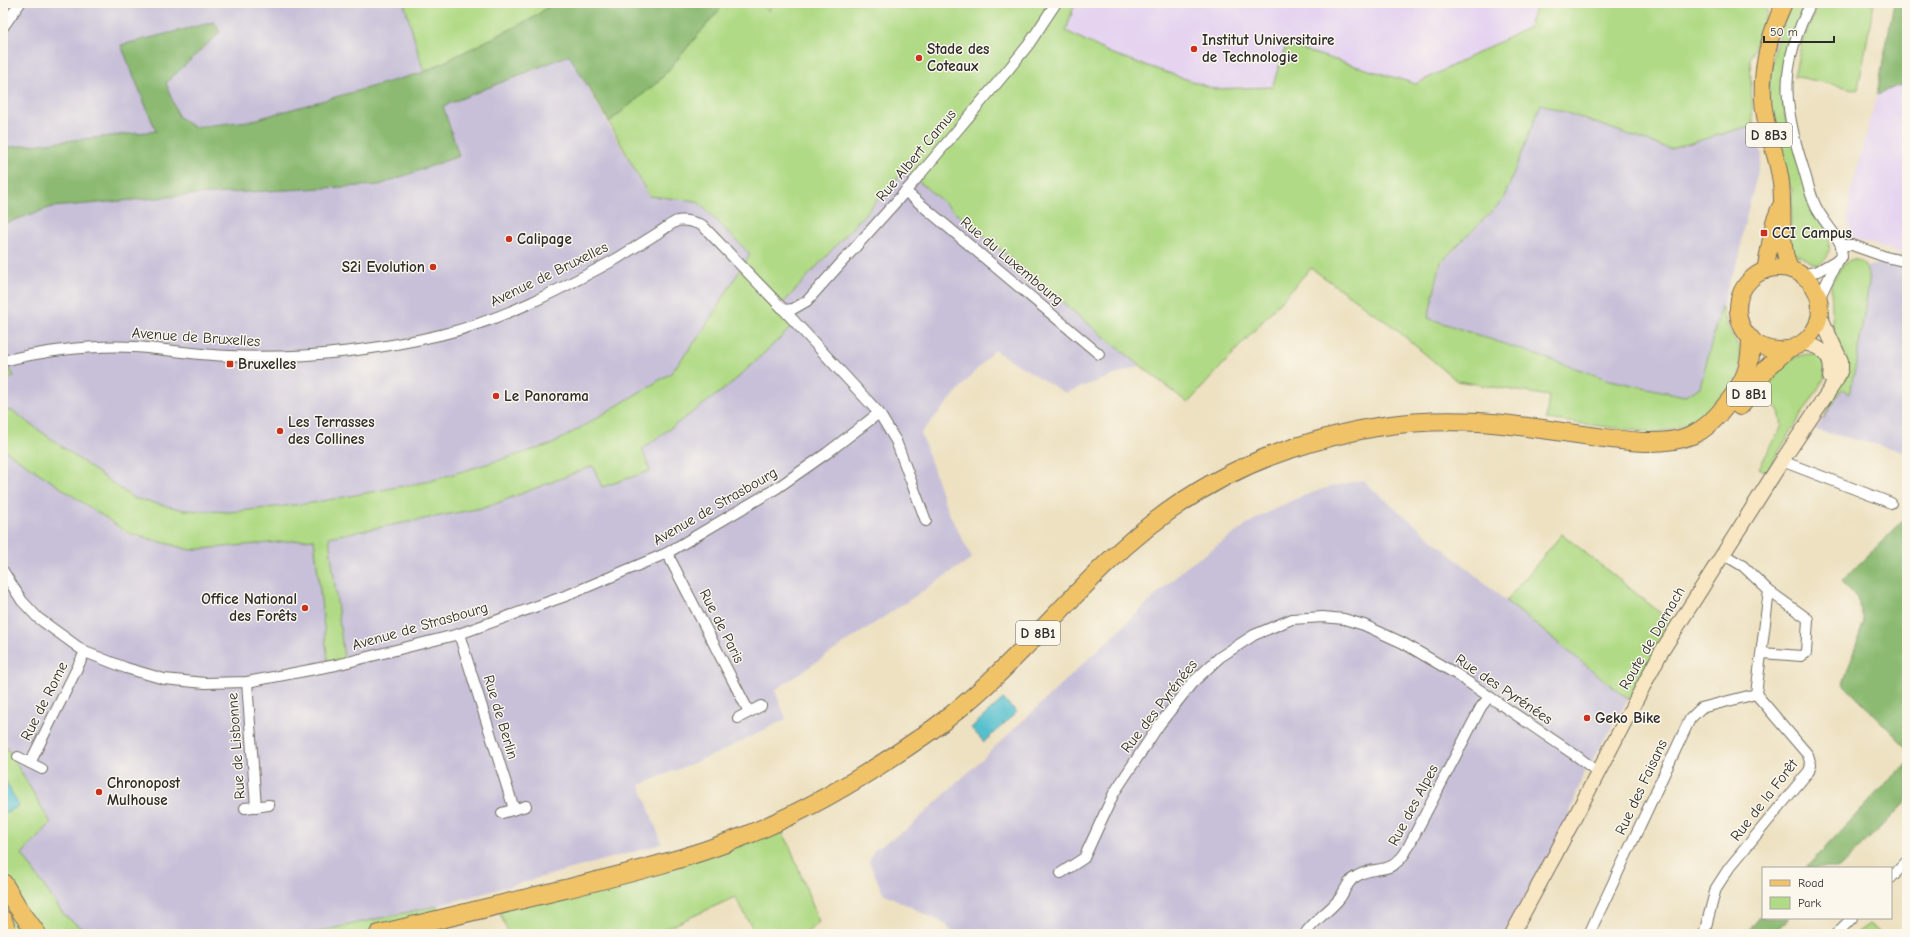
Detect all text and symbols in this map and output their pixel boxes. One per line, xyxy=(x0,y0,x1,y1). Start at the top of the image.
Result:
scale bar xyxy=(1764,18,1834,44)
text: 50 m xyxy=(1770,25,1798,39)
place label: Institut Universitaire de Technologie xyxy=(1202,31,1334,66)
place label: Stade des Coteaux xyxy=(927,40,989,75)
marker: Institut Universitaire de Technologie xyxy=(1189,44,1199,54)
marker: Stade des Coteaux xyxy=(914,53,924,63)
street label: Rue Albert Camus xyxy=(872,105,960,205)
road number: D 8B3 xyxy=(1746,123,1792,147)
street label: Rue du Luxembourg xyxy=(957,213,1067,309)
place label: CCI Campus xyxy=(1772,224,1852,242)
marker: CCI Campus xyxy=(1759,228,1769,238)
place label: Calipage xyxy=(517,230,572,248)
marker: Calipage xyxy=(504,234,514,244)
street label: Avenue de Bruxelles xyxy=(487,238,611,310)
place label: S2i Evolution xyxy=(342,258,425,276)
marker: S2i Evolution xyxy=(428,262,438,272)
street label: Avenue de Bruxelles xyxy=(131,324,261,350)
place label: Bruxelles xyxy=(238,355,296,373)
marker: Bruxelles xyxy=(225,359,235,369)
road number: D 8B1 xyxy=(1727,382,1771,406)
place label: Le Panorama xyxy=(504,387,589,405)
marker: Le Panorama xyxy=(491,391,501,401)
place label: Les Terrasses des Collines xyxy=(288,413,375,448)
marker: Les Terrasses des Collines xyxy=(275,426,285,436)
street label: Avenue de Strasbourg xyxy=(650,463,780,549)
street label: Route de Dornach xyxy=(1615,583,1689,693)
street label: Rue de Paris xyxy=(696,586,748,666)
place label: Office National des Forêts xyxy=(201,590,297,625)
street label: Avenue de Strasbourg xyxy=(350,598,490,654)
marker: Office National des Forêts xyxy=(300,603,310,613)
road number: D 8B1 xyxy=(1016,621,1060,645)
street label: Rue des Pyrénées xyxy=(1452,650,1556,728)
street label: Rue des Pyrénées xyxy=(1117,656,1201,756)
street label: Rue de Rome xyxy=(16,658,72,744)
street label: Rue de Berlin xyxy=(480,673,522,761)
street label: Rue de Lisbonne xyxy=(223,692,249,800)
place label: Geko Bike xyxy=(1595,709,1660,727)
marker: Geko Bike xyxy=(1582,713,1592,723)
street label: Rue des Faisans xyxy=(1611,736,1671,838)
street label: Rue de la Forêt xyxy=(1727,755,1802,844)
street label: Rue des Alpes xyxy=(1384,761,1442,849)
place label: Chronopost Mulhouse xyxy=(107,774,181,809)
marker: Chronopost Mulhouse xyxy=(94,787,104,797)
legend xyxy=(1762,867,1892,919)
text: Road xyxy=(1798,876,1824,890)
text: Park xyxy=(1798,896,1821,910)

